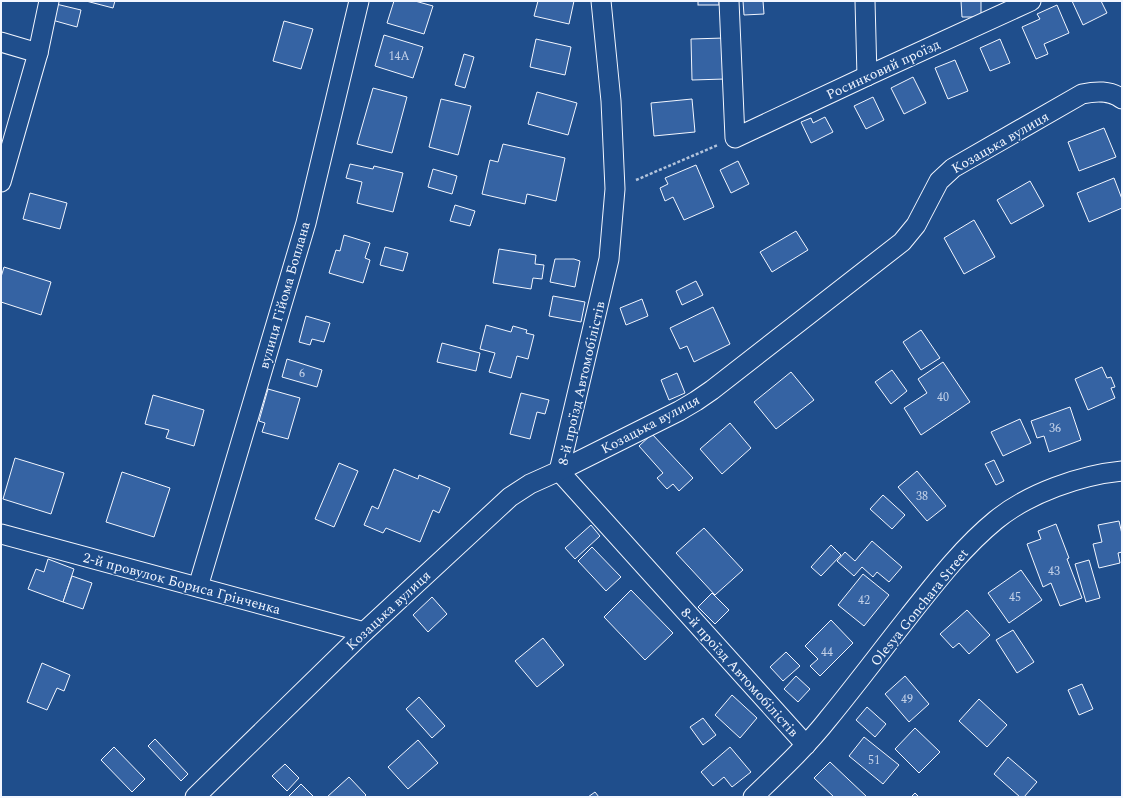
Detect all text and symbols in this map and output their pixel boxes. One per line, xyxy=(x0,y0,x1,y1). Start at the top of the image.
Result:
street label: Росинковий проїзд xyxy=(823,34,944,105)
house number: 14А xyxy=(388,47,410,66)
street label: Козацька вулиця xyxy=(948,106,1053,179)
street label: вулиця Гійома Боплана xyxy=(253,219,316,371)
street label: 8-й проїзд Автомобілістів xyxy=(552,299,611,467)
house number: 6 xyxy=(299,364,305,383)
house number: 40 xyxy=(937,388,949,407)
street label: Козацька вулиця xyxy=(597,389,704,459)
house number: 36 xyxy=(1049,419,1061,438)
house number: 38 xyxy=(916,487,928,506)
street label: Olesya Gonchara Street xyxy=(865,544,974,671)
street label: 2-й провулок Бориса Грінченка xyxy=(81,547,283,620)
house number: 43 xyxy=(1048,562,1060,581)
street label: Козацька вулиця xyxy=(341,565,436,655)
house number: 45 xyxy=(1009,588,1021,607)
house number: 42 xyxy=(858,591,870,610)
street label: 8-й проїзд Автомобілістів xyxy=(676,603,804,742)
house number: 44 xyxy=(821,643,833,662)
house number: 49 xyxy=(901,690,913,709)
house number: 51 xyxy=(868,751,880,770)

